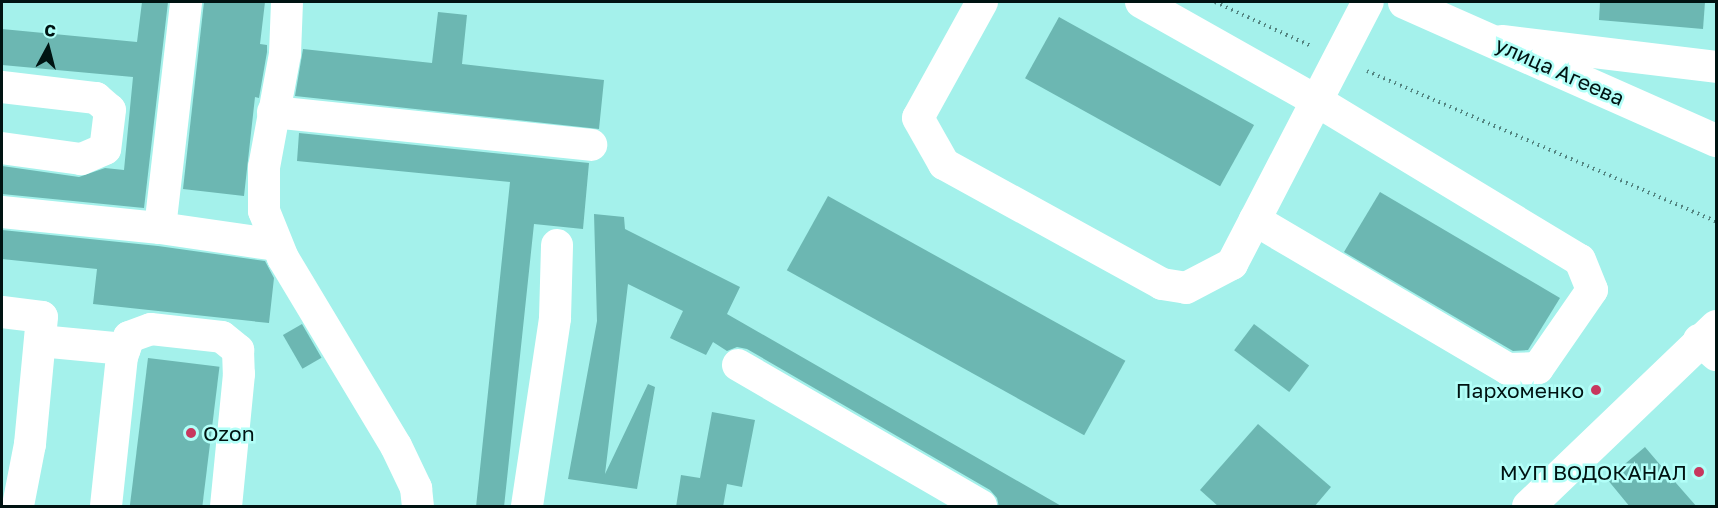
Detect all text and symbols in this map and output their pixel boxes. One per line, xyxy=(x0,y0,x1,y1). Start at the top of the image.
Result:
north arrow xyxy=(18,18,78,78)
text: С xyxy=(43,20,57,41)
street label: улица Агеева xyxy=(1492,31,1628,111)
place label: Пархоменко xyxy=(1456,377,1584,403)
marker: Пархоменко xyxy=(1589,383,1603,397)
place label: Ozon xyxy=(203,420,255,446)
marker: Ozon xyxy=(184,426,198,440)
place label: МУП ВОДОКАНАЛ xyxy=(1500,459,1687,485)
marker: МУП ВОДОКАНАЛ xyxy=(1692,465,1706,479)

